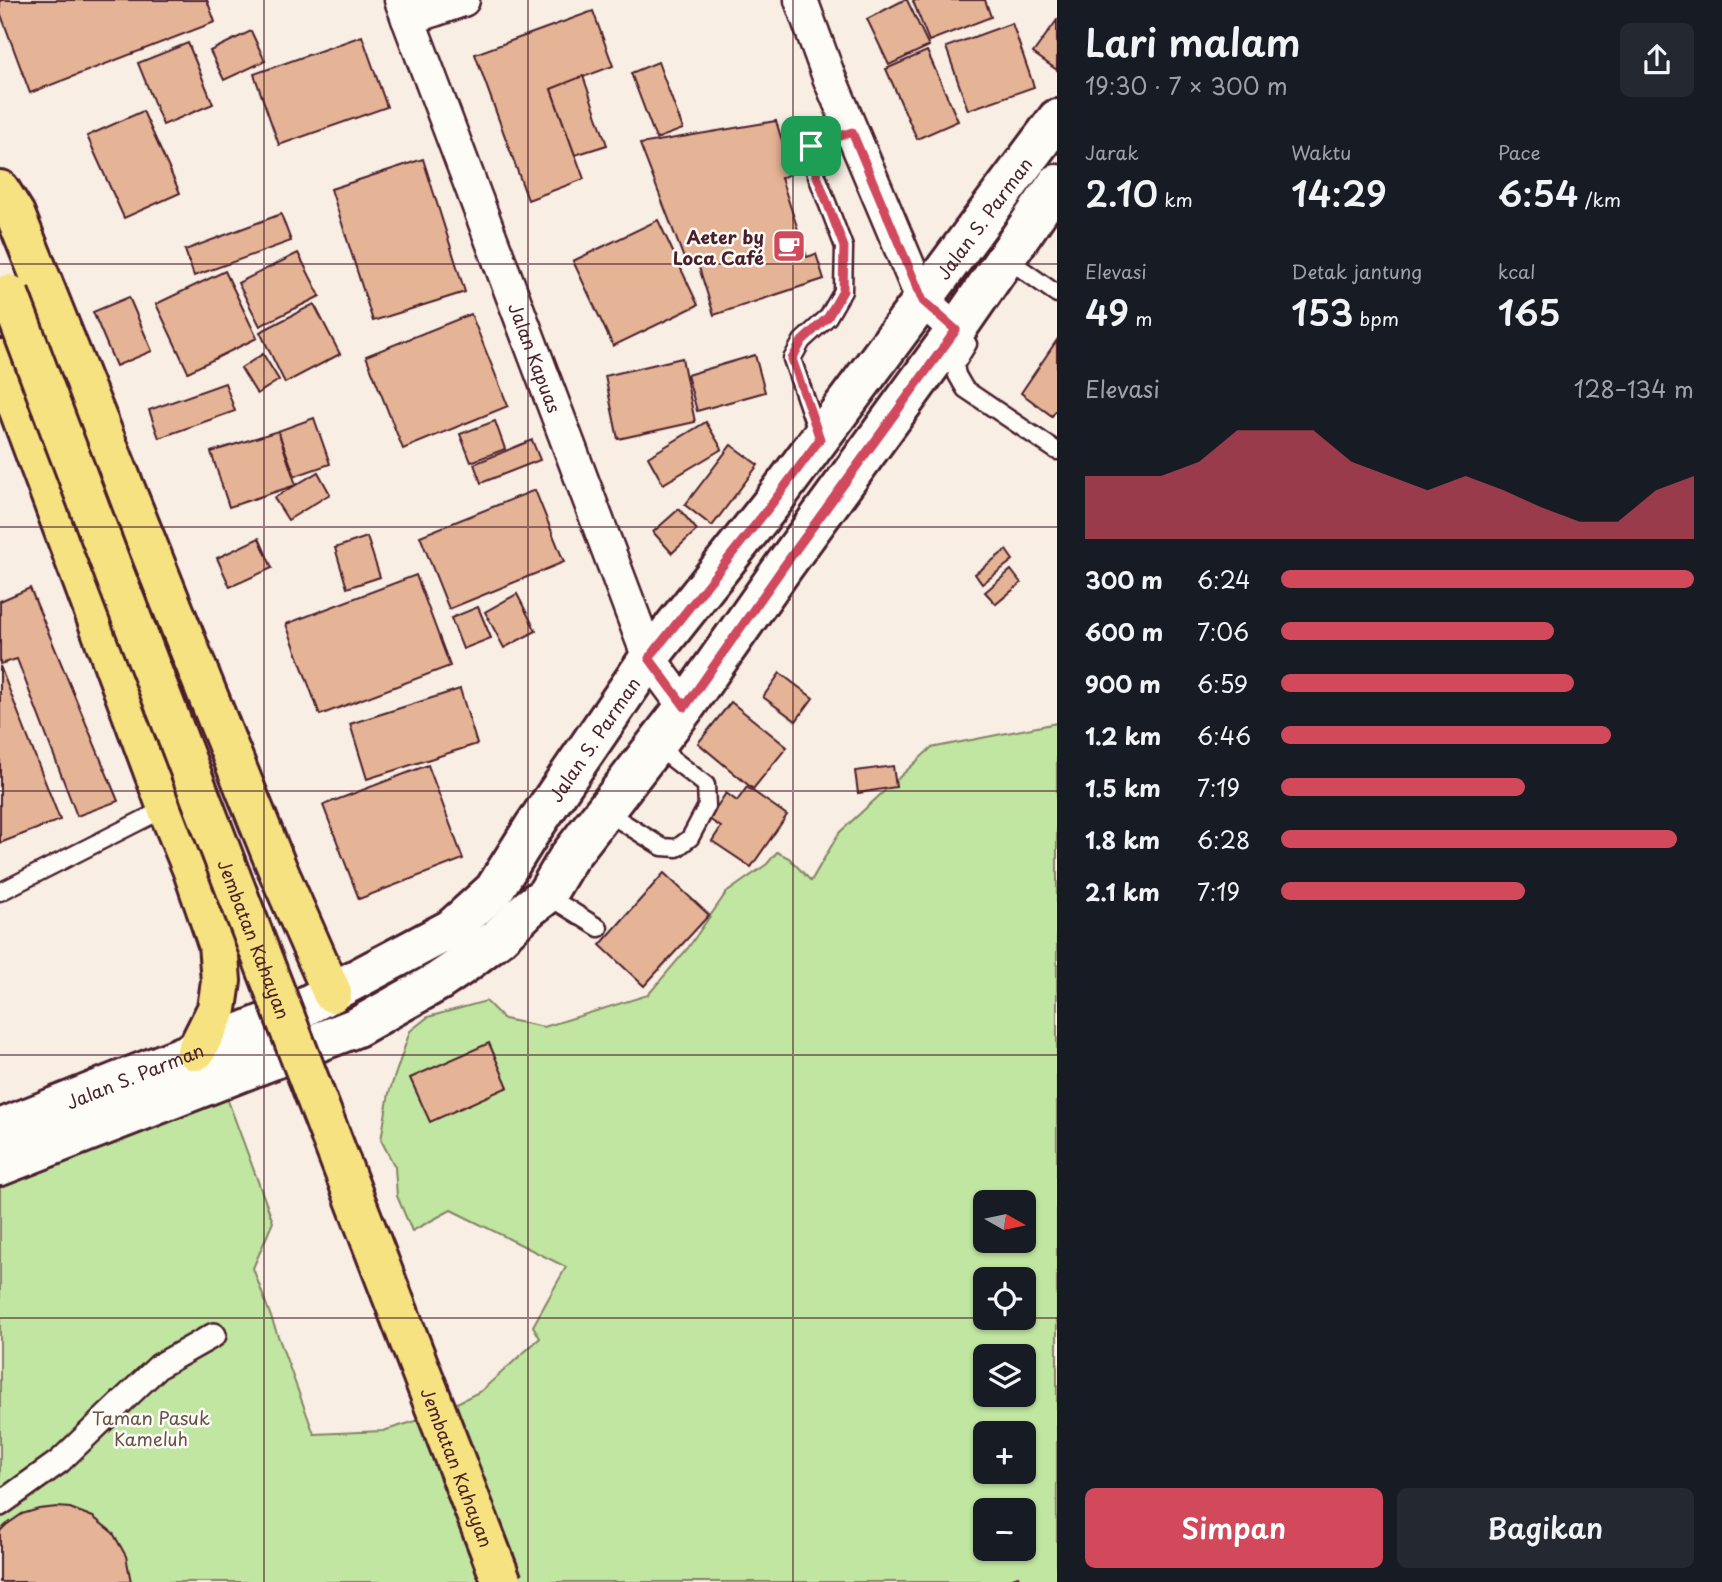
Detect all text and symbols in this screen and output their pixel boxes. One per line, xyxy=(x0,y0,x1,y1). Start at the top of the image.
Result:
text: Lari malam xyxy=(1085,13,1301,70)
button: share xyxy=(1620,23,1694,97)
text: 19:30 · 7 × 300 m xyxy=(1085,68,1288,103)
pin xyxy=(781,116,841,176)
icon: arrive xyxy=(792,127,830,165)
text: Jarak xyxy=(1085,138,1139,166)
text: Waktu xyxy=(1291,138,1351,166)
text: Pace xyxy=(1498,138,1541,166)
street label: Jalan S. Parman xyxy=(929,151,1038,285)
text: 2.10 xyxy=(1085,166,1158,219)
text: 14:29 xyxy=(1291,166,1387,219)
text: 6:54 xyxy=(1498,166,1578,219)
text: km xyxy=(1158,185,1193,213)
text: /km xyxy=(1578,185,1621,213)
place label: Aeter by Loca Café xyxy=(673,223,764,271)
cafe icon: Aeter by Loca Café xyxy=(770,227,808,265)
text: Elevasi xyxy=(1085,257,1147,285)
text: Detak jantung xyxy=(1291,257,1422,285)
text: kcal xyxy=(1498,257,1536,285)
text: 49 xyxy=(1085,285,1129,338)
text: 153 xyxy=(1291,285,1353,338)
text: 165 xyxy=(1498,285,1561,338)
street label: Jalan Kapuas xyxy=(503,299,569,416)
text: m xyxy=(1129,304,1153,332)
text: bpm xyxy=(1353,304,1399,332)
text: Elevasi xyxy=(1085,371,1160,406)
text: 128–134 m xyxy=(1574,371,1694,406)
text: 300 m xyxy=(1085,562,1163,597)
text: 6:24 xyxy=(1197,562,1251,597)
text: 600 m xyxy=(1085,614,1163,649)
text: 7:06 xyxy=(1197,614,1249,649)
text: 900 m xyxy=(1085,666,1161,701)
text: 6:59 xyxy=(1197,666,1248,701)
street label: Jalan S. Parman xyxy=(541,671,646,807)
text: 1.2 km xyxy=(1085,718,1161,753)
text: 6:46 xyxy=(1197,718,1251,753)
text: 1.5 km xyxy=(1085,770,1161,805)
text: 7:19 xyxy=(1197,770,1240,805)
text: 1.8 km xyxy=(1085,822,1160,857)
text: 6:28 xyxy=(1197,822,1250,857)
street label: Jembatan Kahayan xyxy=(212,855,298,1023)
text: 2.1 km xyxy=(1085,874,1160,909)
text: 7:19 xyxy=(1197,874,1240,909)
street label: Jalan S. Parman xyxy=(62,1036,207,1115)
north arrow xyxy=(973,1190,1036,1253)
map controls xyxy=(973,1190,1036,1561)
button: locate xyxy=(973,1267,1036,1330)
button: layers xyxy=(973,1344,1036,1407)
street label: Jembatan Kahayan xyxy=(415,1383,501,1551)
park label: Taman Pasuk Kameluh xyxy=(92,1404,210,1452)
button: + xyxy=(973,1421,1036,1484)
button: Simpan xyxy=(1085,1488,1383,1568)
button: Bagikan xyxy=(1397,1488,1694,1568)
button: − xyxy=(973,1498,1036,1561)

